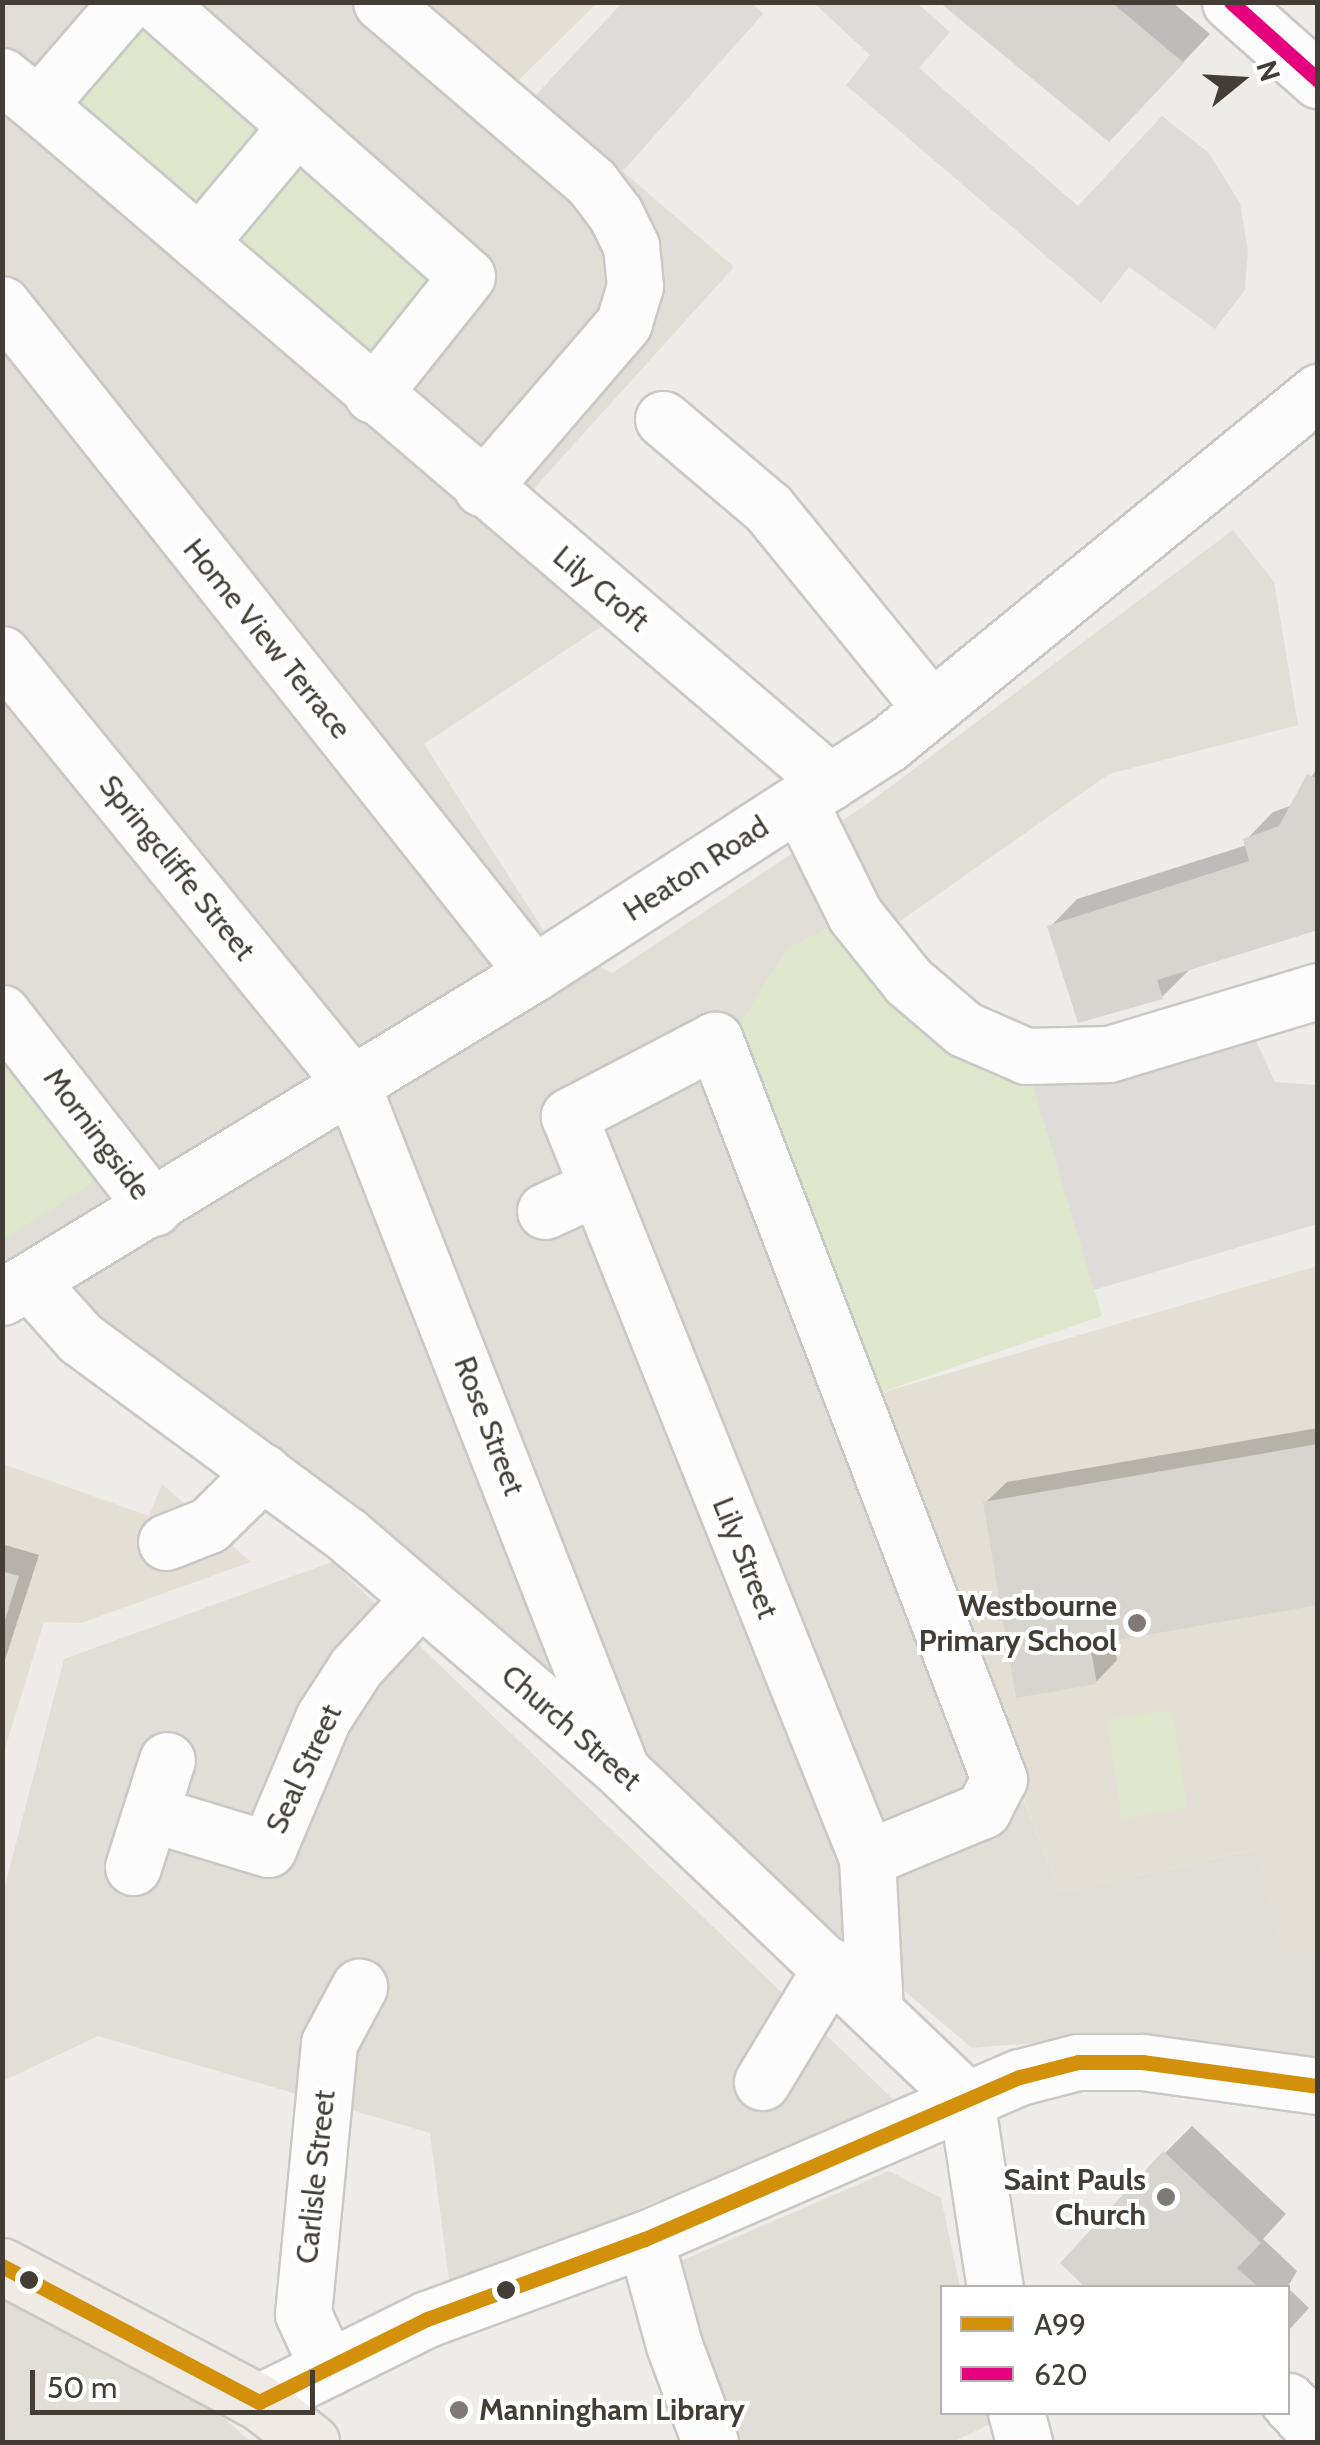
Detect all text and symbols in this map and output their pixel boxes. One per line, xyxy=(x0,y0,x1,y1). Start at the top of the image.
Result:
north arrow xyxy=(1190,30,1290,130)
text: N xyxy=(1249,56,1288,85)
street label: Home View Terrace xyxy=(175,532,359,746)
street label: Lily Croft xyxy=(546,539,656,639)
street label: Springcliffe Street xyxy=(91,768,263,968)
street label: Heaton Road xyxy=(617,809,775,929)
street label: Morningside xyxy=(36,1061,158,1207)
street label: Rose Street xyxy=(446,1352,532,1500)
street label: Lily Street xyxy=(704,1492,786,1624)
place label: Westbourne Primary School xyxy=(919,1588,1117,1658)
marker: Westbourne Primary School xyxy=(1126,1612,1148,1634)
street label: Church Street xyxy=(494,1658,648,1798)
street label: Seal Street xyxy=(258,1699,350,1839)
street label: Carlisle Street xyxy=(289,2088,343,2266)
place label: Saint Pauls Church xyxy=(1004,2162,1146,2232)
marker: Saint Pauls Church xyxy=(1155,2186,1177,2208)
unlabelled marker xyxy=(19,2270,39,2290)
unlabelled marker xyxy=(496,2280,516,2300)
legend xyxy=(940,2285,1290,2415)
text: A99 xyxy=(1034,2306,1086,2343)
scale bar xyxy=(35,2350,320,2412)
text: 620 xyxy=(1034,2356,1088,2393)
text: 50 m xyxy=(47,2369,117,2406)
place label: Manningham Library xyxy=(479,2392,745,2428)
marker: Manningham Library xyxy=(448,2399,470,2421)

